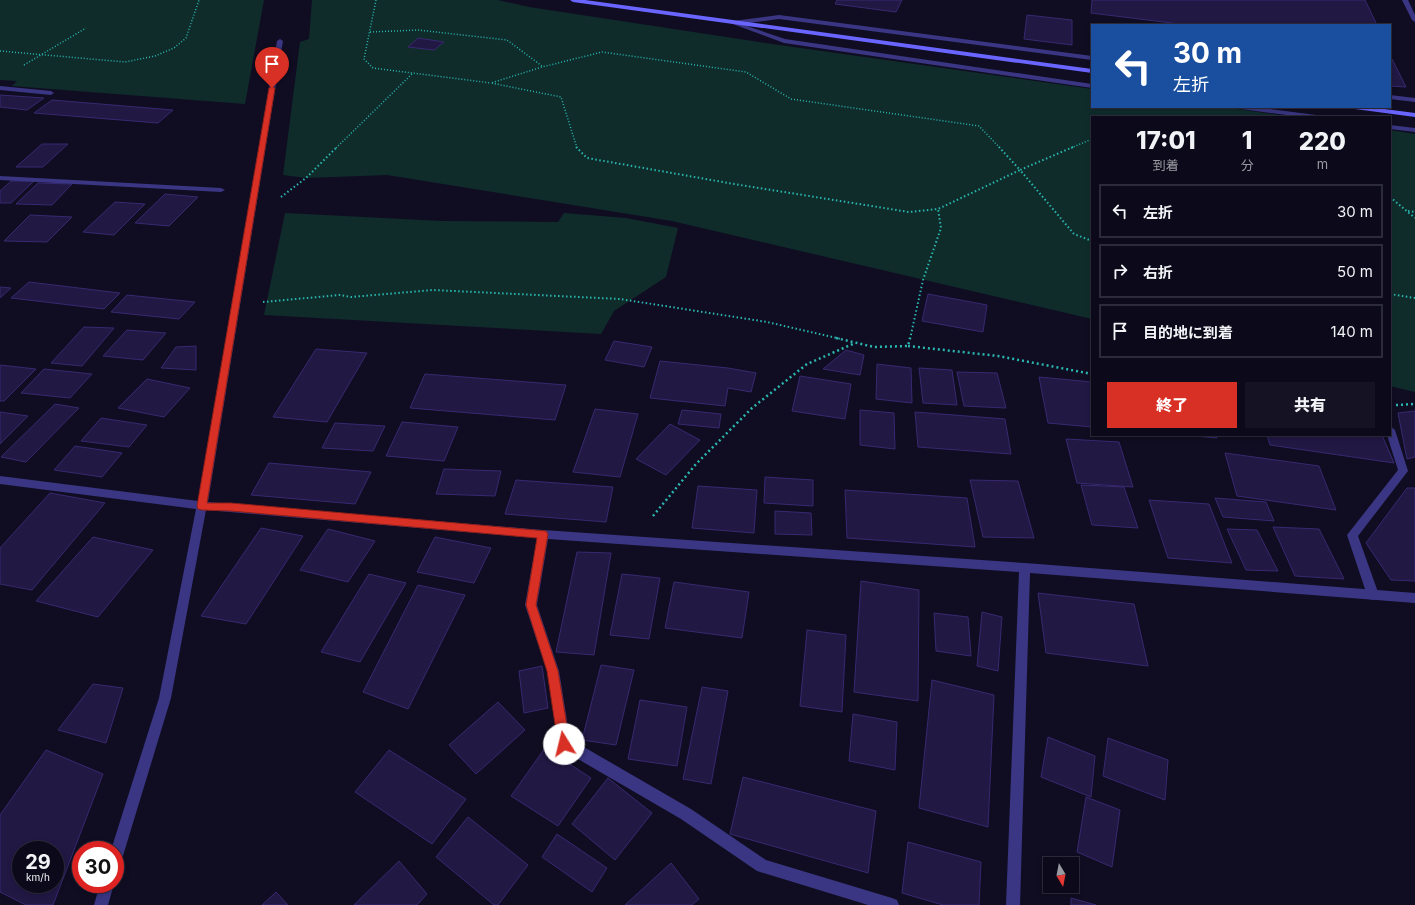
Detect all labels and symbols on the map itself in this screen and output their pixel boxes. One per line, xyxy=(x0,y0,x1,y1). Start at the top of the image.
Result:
pin xyxy=(255,47,289,88)
position arrow xyxy=(543,723,585,765)
speed limit sign: 30 xyxy=(72,841,124,893)
north arrow xyxy=(1043,857,1079,893)

